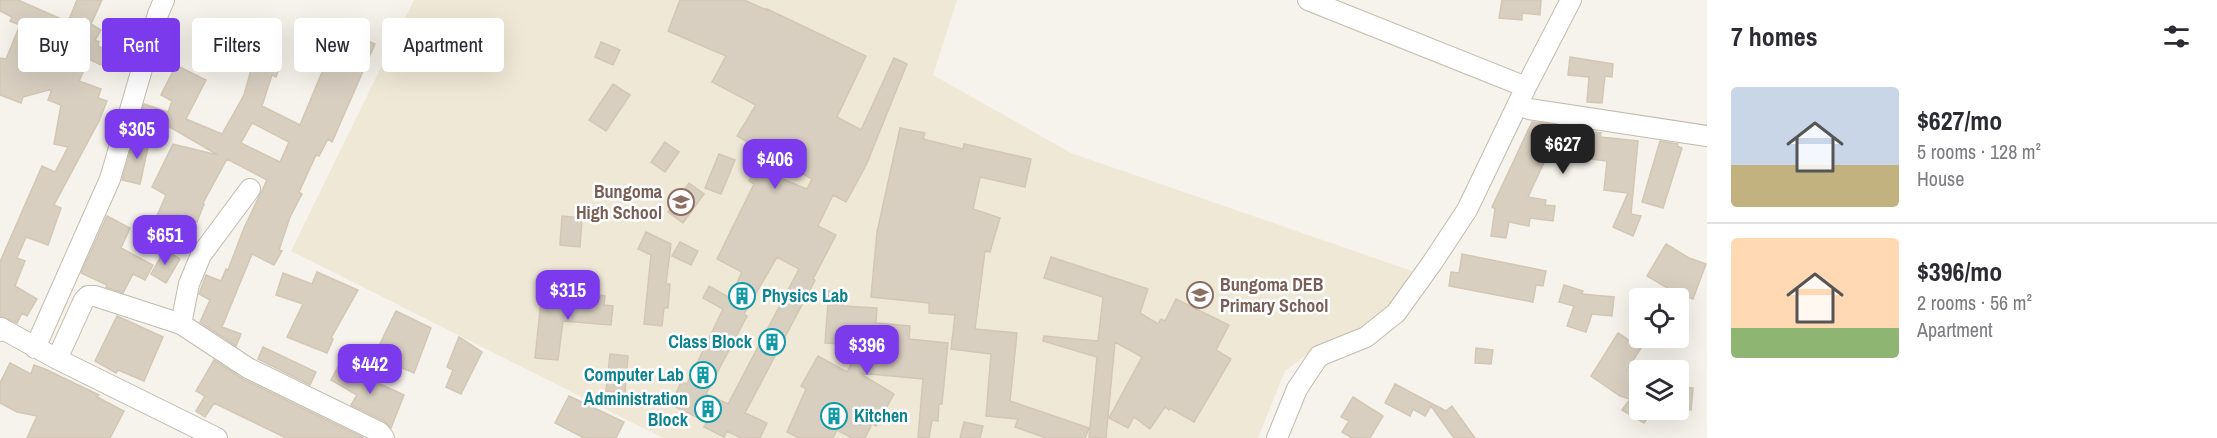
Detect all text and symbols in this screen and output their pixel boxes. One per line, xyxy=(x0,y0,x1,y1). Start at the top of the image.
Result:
chip: Buy xyxy=(18,18,90,72)
chip: Rent xyxy=(102,18,180,72)
chip: Filters xyxy=(192,18,282,72)
chip: New xyxy=(294,18,370,72)
chip: Apartment xyxy=(382,18,504,72)
text: 7 homes xyxy=(1731,19,1818,54)
icon: filters xyxy=(2160,20,2193,53)
text: $627/mo xyxy=(1917,103,2002,138)
pin: $305 xyxy=(101,109,173,160)
icon: home xyxy=(1779,111,1851,183)
text: $305 xyxy=(119,115,155,142)
pin: $627 xyxy=(1527,124,1599,175)
text: $627 xyxy=(1545,130,1581,157)
text: 5 rooms · 128 m² xyxy=(1917,138,2041,165)
pin: $406 xyxy=(739,139,811,190)
text: $406 xyxy=(757,145,793,172)
text: House xyxy=(1917,165,1964,192)
place label: Bungoma High School xyxy=(576,179,663,225)
school or university icon: Bungoma High School xyxy=(666,187,696,217)
pin: $651 xyxy=(129,215,201,266)
text: $651 xyxy=(147,221,183,248)
text: $396/mo xyxy=(1917,254,2002,289)
icon: home xyxy=(1779,262,1851,334)
pin: $315 xyxy=(532,270,604,321)
place label: Bungoma DEB Primary School xyxy=(1220,272,1328,318)
text: $315 xyxy=(550,276,586,303)
school or university icon: Bungoma DEB Primary School xyxy=(1185,280,1215,310)
building icon: Physics Lab xyxy=(727,281,757,311)
place label: Physics Lab xyxy=(762,283,848,308)
map controls xyxy=(1629,288,1689,420)
button: locate xyxy=(1629,288,1689,348)
text: 2 rooms · 56 m² xyxy=(1917,289,2032,316)
text: Apartment xyxy=(1917,316,1993,343)
pin: $396 xyxy=(831,325,903,376)
building icon: Class Block xyxy=(757,327,787,357)
place label: Class Block xyxy=(668,329,753,354)
text: $396 xyxy=(849,331,885,358)
pin: $442 xyxy=(334,344,406,395)
text: $442 xyxy=(352,350,388,377)
building icon: Computer Lab xyxy=(688,360,718,390)
button: layers xyxy=(1629,360,1689,420)
place label: Computer Lab xyxy=(584,362,684,387)
place label: Administration Block xyxy=(584,386,689,432)
building icon: Administration Block xyxy=(693,394,723,424)
building icon: Kitchen xyxy=(819,401,849,431)
place label: Kitchen xyxy=(854,403,908,428)

